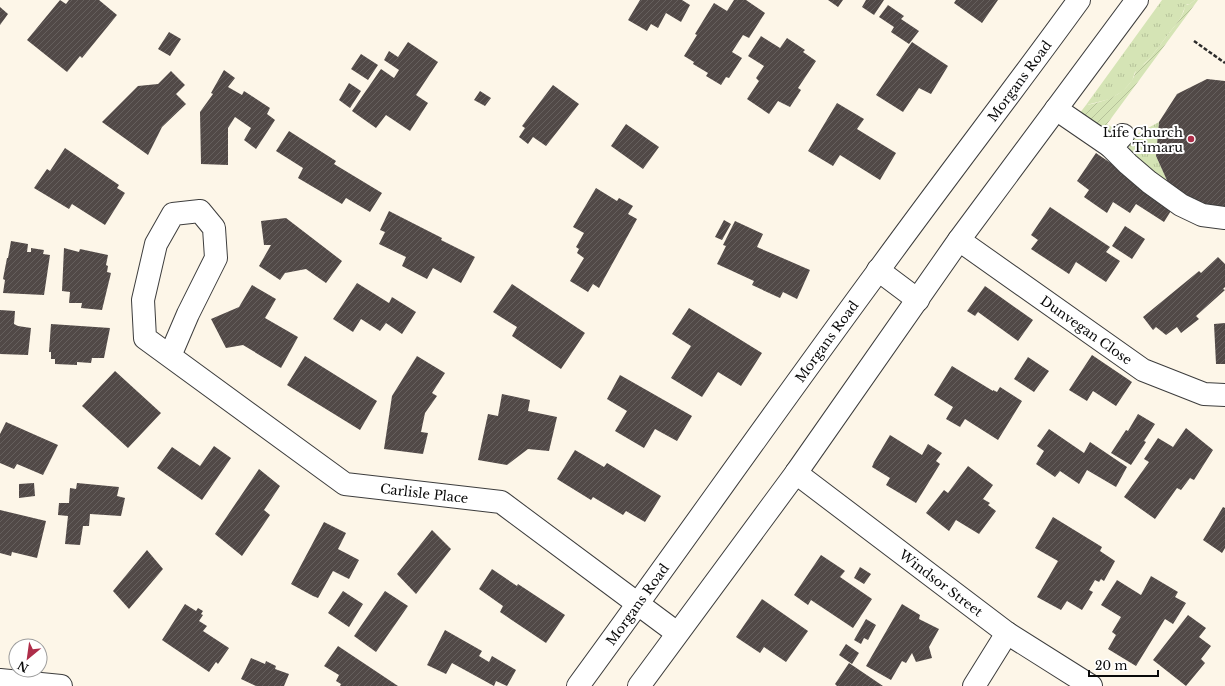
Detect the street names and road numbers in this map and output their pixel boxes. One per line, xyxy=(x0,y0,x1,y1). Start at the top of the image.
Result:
street label: Morgans Road xyxy=(984,37,1055,125)
street label: Dunvegan Close xyxy=(1037,292,1136,368)
street label: Morgans Road xyxy=(791,297,862,385)
street label: Carlisle Place xyxy=(379,480,469,507)
street label: Windsor Street xyxy=(895,545,986,620)
street label: Morgans Road xyxy=(602,560,673,648)

